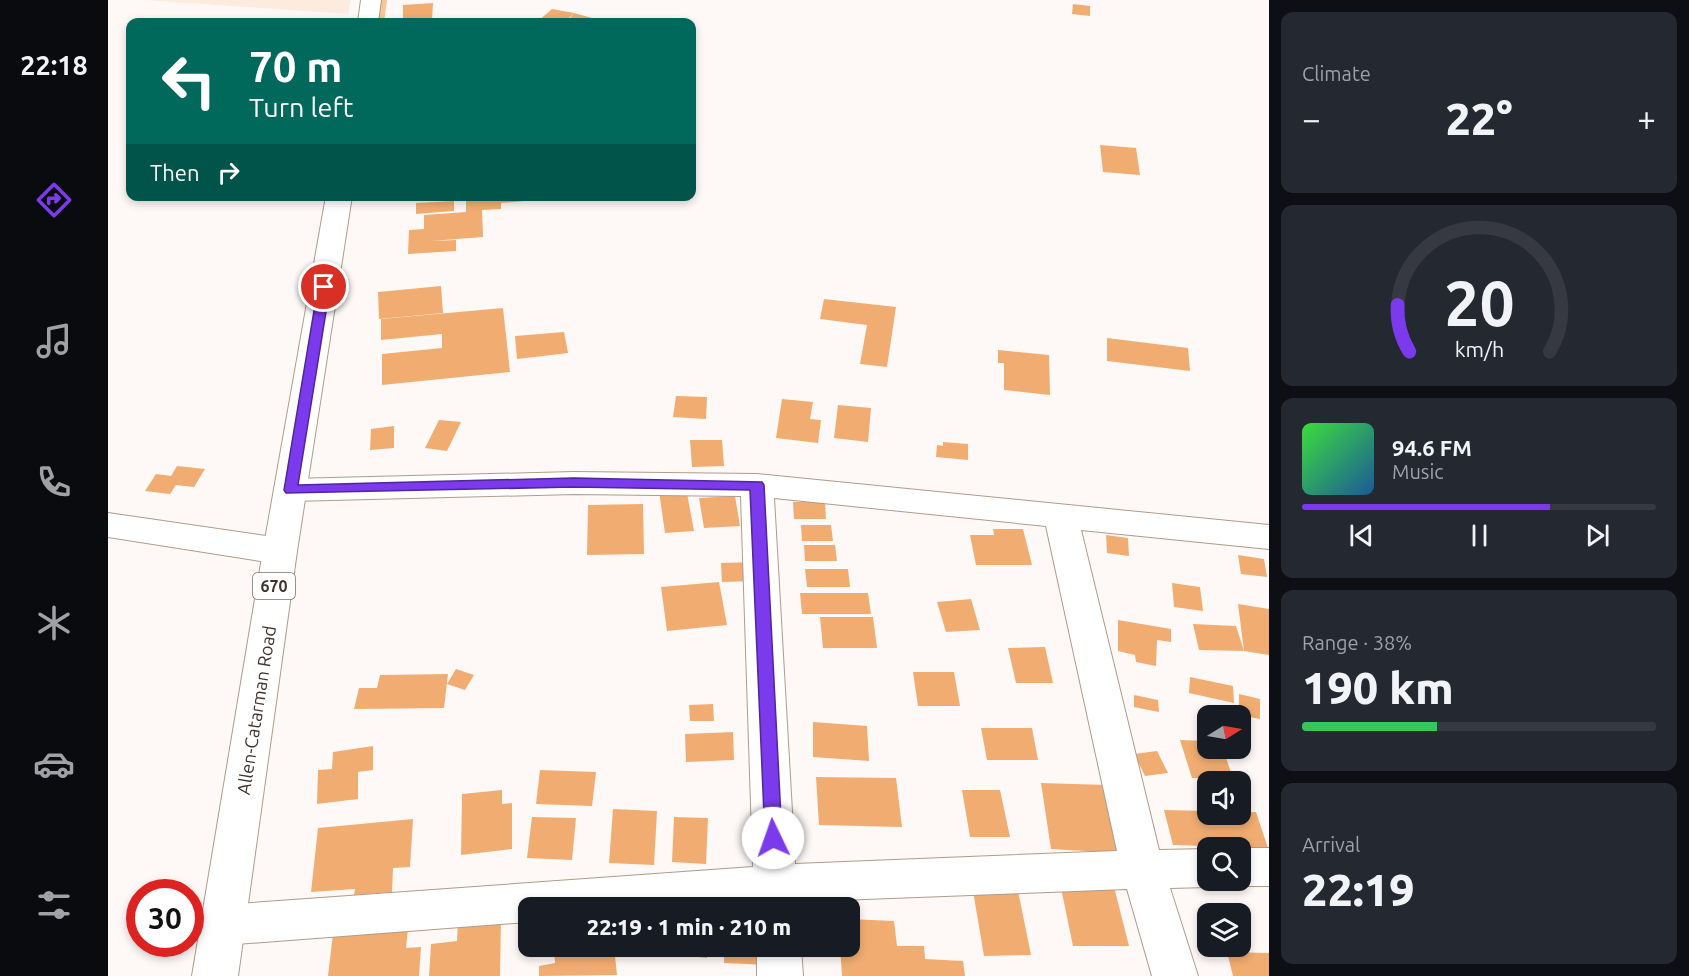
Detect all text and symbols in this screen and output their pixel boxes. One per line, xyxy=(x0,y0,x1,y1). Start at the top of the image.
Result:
icon: left xyxy=(150,42,228,120)
text: 70 m xyxy=(249,43,343,90)
text: 22:18 xyxy=(20,50,88,80)
text: Climate xyxy=(1302,62,1371,85)
text: Turn left xyxy=(249,92,353,122)
text: 22° xyxy=(1445,93,1513,144)
text: − xyxy=(1302,100,1321,137)
text: + xyxy=(1637,100,1656,137)
icon: right xyxy=(212,156,245,189)
text: Then xyxy=(150,160,200,185)
icon: directions xyxy=(33,179,75,221)
pin xyxy=(298,261,349,312)
text: 20 xyxy=(1444,268,1514,338)
icon: arrive xyxy=(307,270,340,303)
icon: music xyxy=(33,320,75,362)
text: km/h xyxy=(1454,338,1504,362)
text: 94.6 FM xyxy=(1392,435,1472,460)
text: Music xyxy=(1392,460,1444,483)
icon: phone xyxy=(33,461,75,503)
icon: previous xyxy=(1345,519,1378,552)
icon: pause xyxy=(1463,519,1496,552)
icon: next xyxy=(1581,519,1614,552)
road number: 670 xyxy=(253,573,295,599)
icon: climate xyxy=(33,602,75,644)
street label: Allen-Catarman Road xyxy=(233,624,279,796)
text: Range · 38% xyxy=(1302,631,1412,654)
text: 190 km xyxy=(1302,662,1454,713)
north arrow xyxy=(1197,705,1251,759)
map controls xyxy=(1197,705,1251,957)
icon: car xyxy=(33,743,75,785)
button: sound xyxy=(1197,771,1251,825)
position arrow xyxy=(741,806,805,870)
text: Arrival xyxy=(1302,833,1360,856)
button: search xyxy=(1197,837,1251,891)
text: 22:19 xyxy=(1302,864,1415,915)
speed limit sign: 30 xyxy=(126,879,204,957)
icon: filters xyxy=(33,884,75,926)
button: layers xyxy=(1197,903,1251,957)
text: 22:19 · 1 min · 210 m xyxy=(587,914,791,939)

